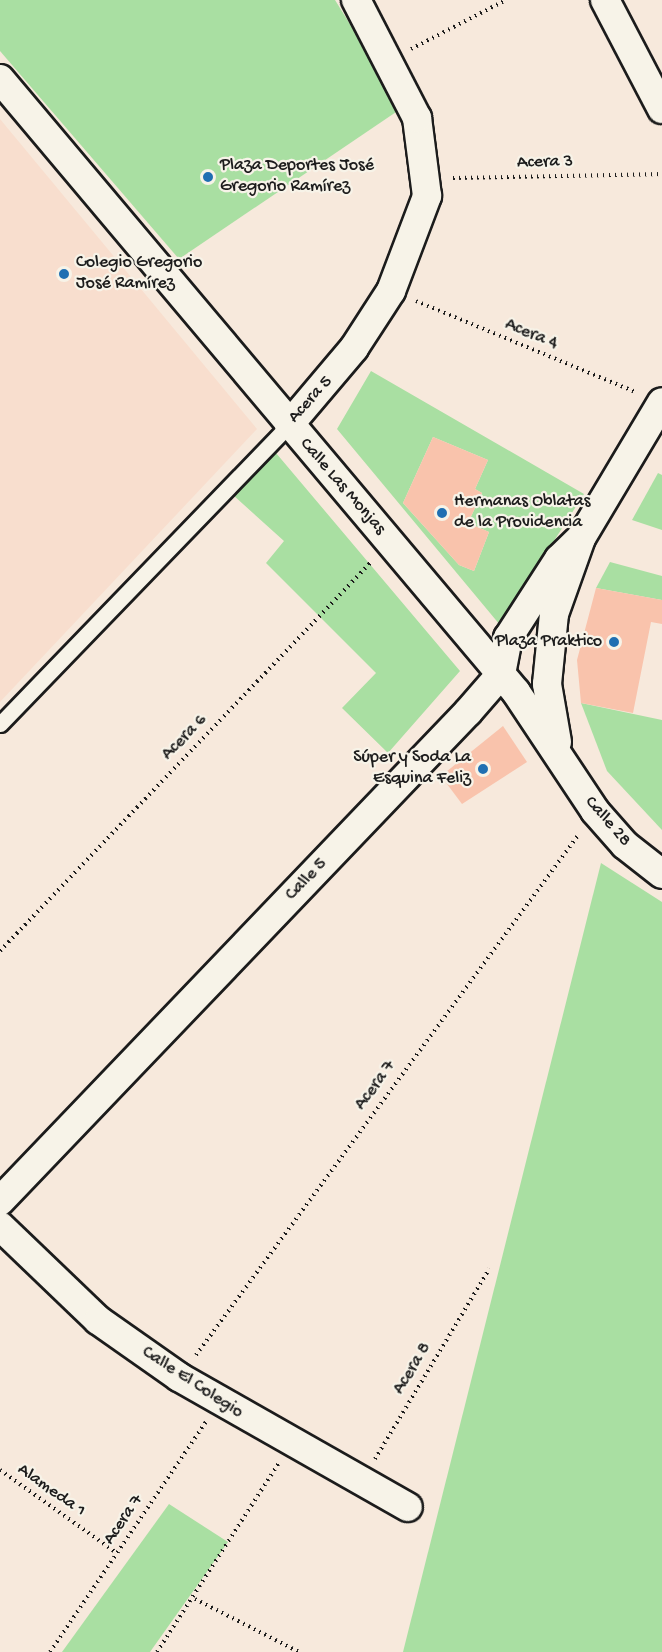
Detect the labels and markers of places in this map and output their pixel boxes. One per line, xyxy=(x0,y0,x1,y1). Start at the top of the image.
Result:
place label: Plaza Deportes José Gregorio Ramírez xyxy=(220,156,374,198)
marker: Plaza Deportes José Gregorio Ramírez xyxy=(201,170,215,184)
place label: Colegio Gregorio José Ramírez xyxy=(76,253,202,296)
marker: Colegio Gregorio José Ramírez xyxy=(57,267,71,281)
place label: Hermanas Oblatas de la Providencia xyxy=(454,492,590,534)
marker: Hermanas Oblatas de la Providencia xyxy=(435,506,449,520)
place label: Plaza Praktico xyxy=(495,631,602,653)
marker: Plaza Praktico xyxy=(607,635,621,649)
place label: Súper y Soda La Esquina Feliz xyxy=(353,748,471,790)
marker: Súper y Soda La Esquina Feliz xyxy=(476,762,490,776)

